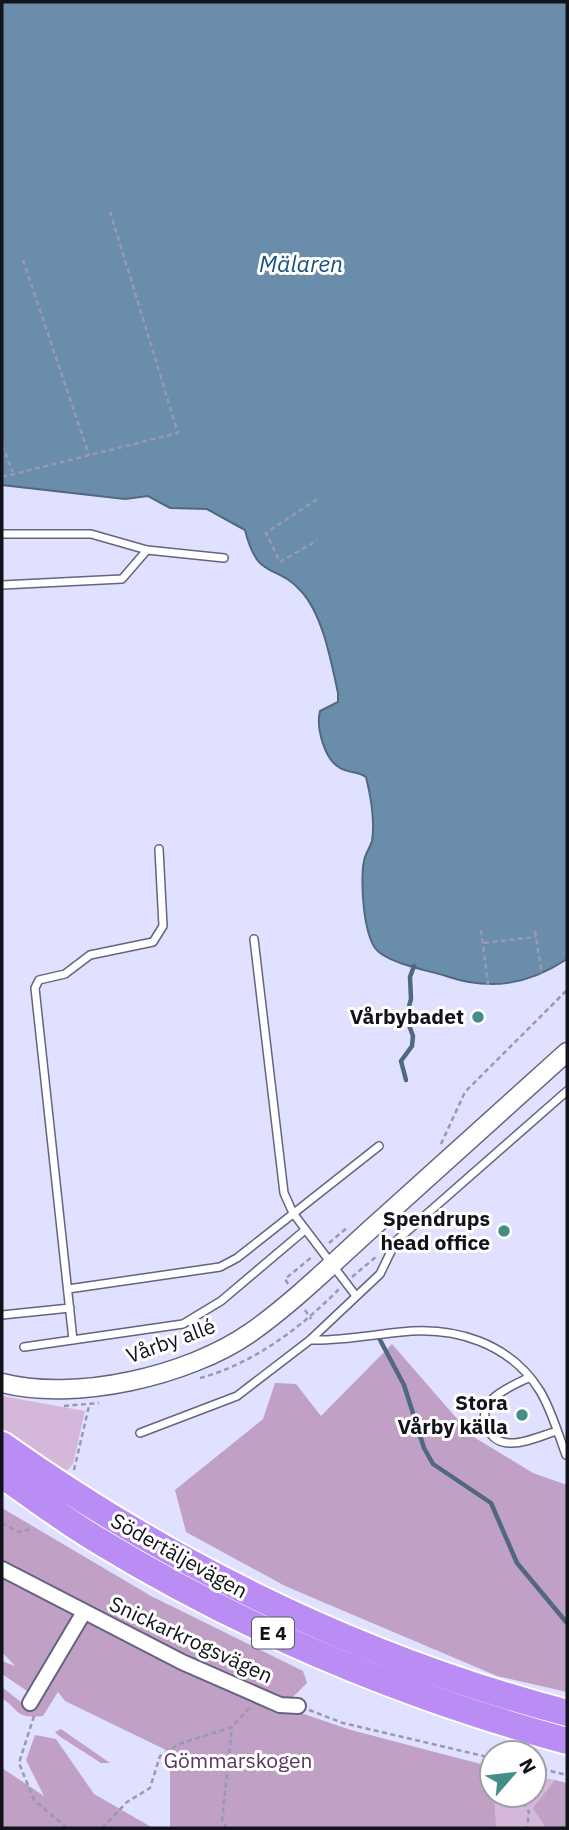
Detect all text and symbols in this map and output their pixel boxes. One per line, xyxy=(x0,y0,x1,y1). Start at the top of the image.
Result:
water label: Mälaren xyxy=(259,248,343,278)
place label: Vårbybadet xyxy=(350,1002,464,1030)
marker: Vårbybadet xyxy=(470,1009,486,1025)
place label: Spendrups head office xyxy=(380,1204,490,1256)
marker: Spendrups head office xyxy=(496,1223,512,1239)
street label: Vårby allé xyxy=(122,1311,219,1369)
place label: Stora Vårby källa xyxy=(397,1388,508,1440)
marker: Stora Vårby källa xyxy=(514,1407,530,1423)
street label: Södertäljevägen xyxy=(106,1506,253,1604)
street label: Snickarkrogsvägen xyxy=(105,1589,278,1689)
road number: E 4 xyxy=(252,1618,294,1648)
north arrow xyxy=(478,1739,548,1809)
park label: Gömmarskogen xyxy=(163,1746,313,1774)
text: N xyxy=(514,1754,542,1778)

